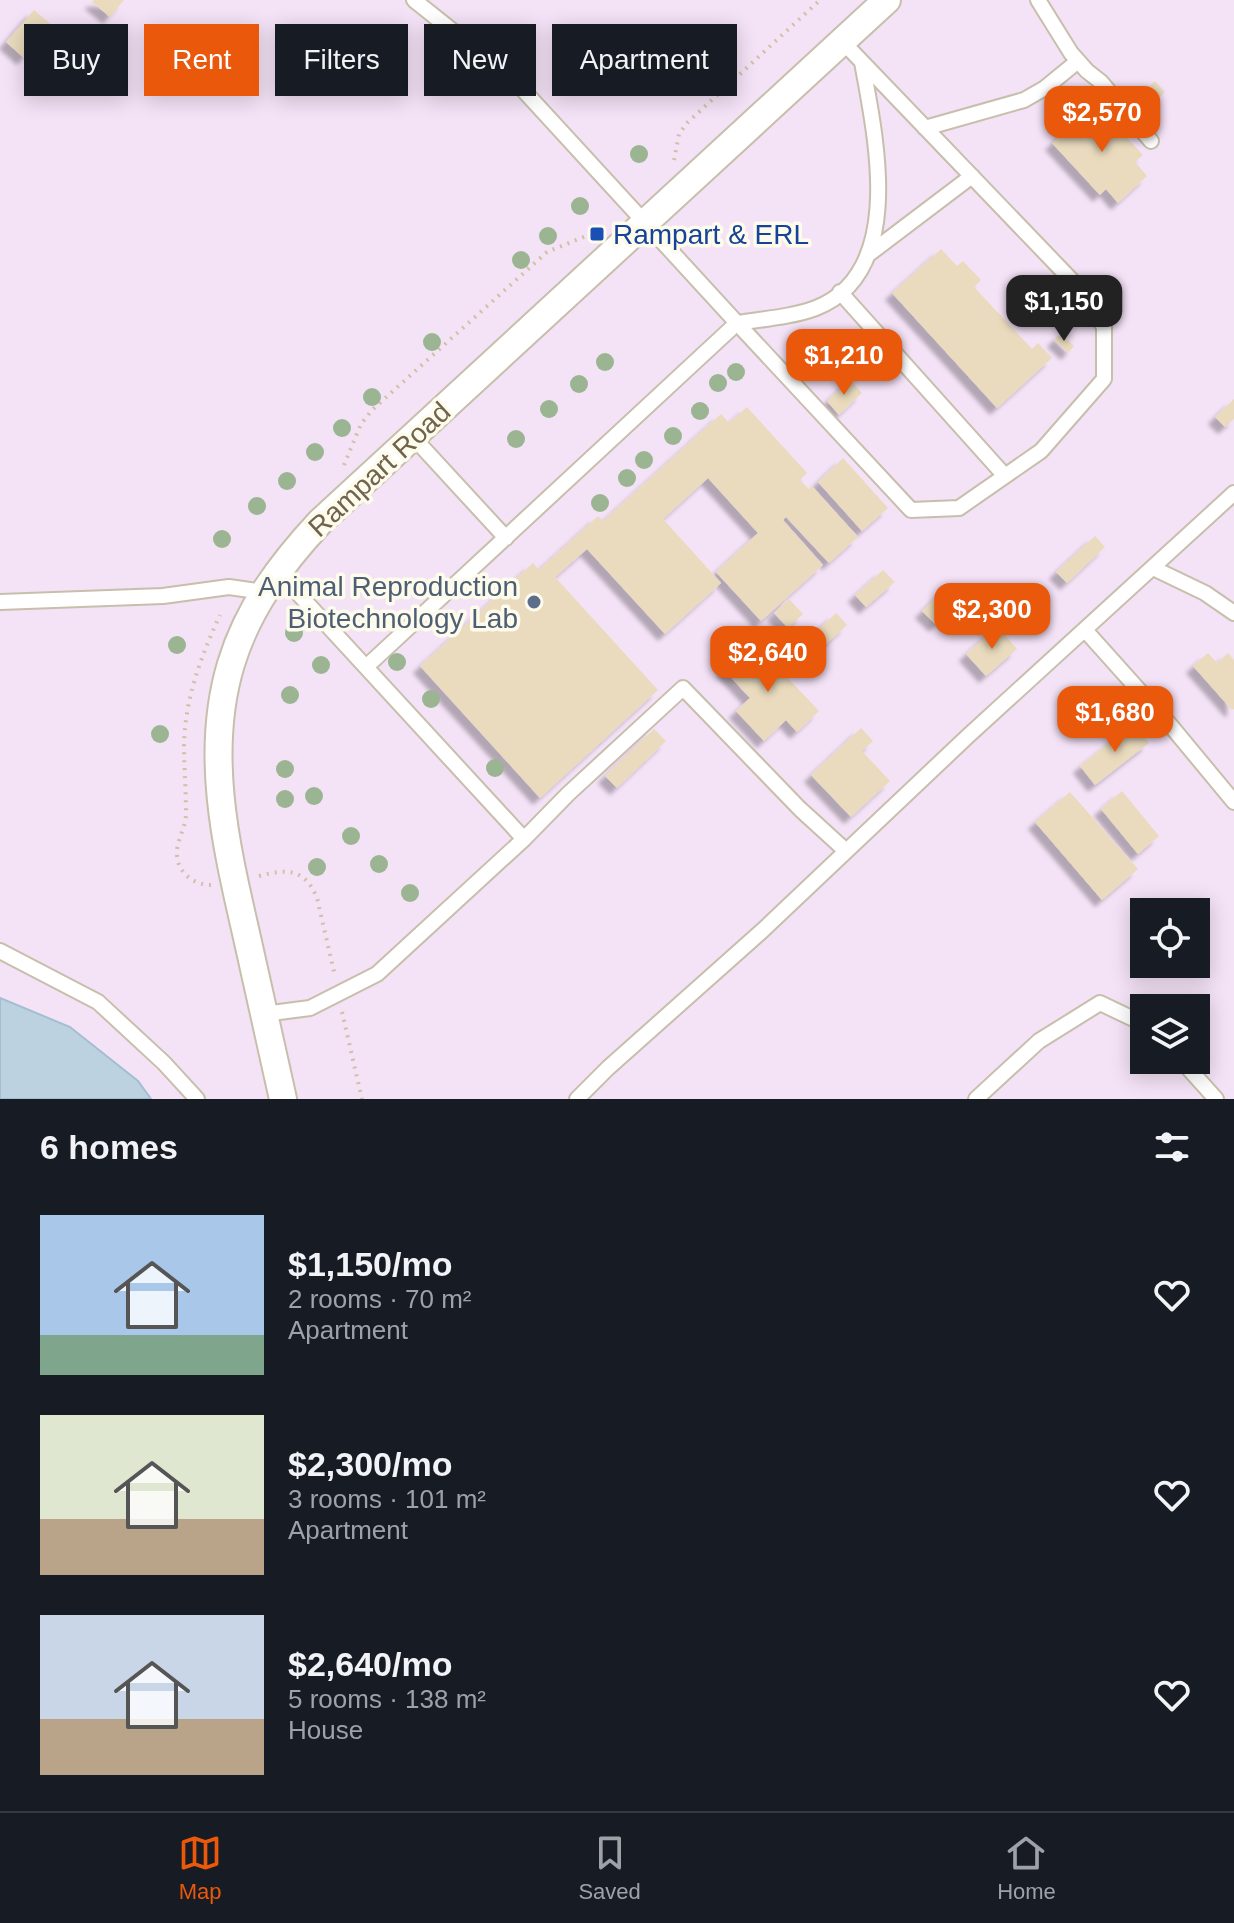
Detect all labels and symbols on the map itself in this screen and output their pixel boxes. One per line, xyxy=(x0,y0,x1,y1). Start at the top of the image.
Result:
pin: $2,570 xyxy=(1037,86,1167,154)
place label: Rampart & ERL xyxy=(613,219,809,250)
marker: Rampart & ERL xyxy=(588,225,606,243)
pin: $1,150 xyxy=(999,275,1129,343)
pin: $1,210 xyxy=(779,329,909,397)
street label: Rampart Road xyxy=(302,396,456,543)
place label: Animal Reproduction Biotechnology Lab xyxy=(258,571,518,634)
pin: $2,300 xyxy=(927,583,1057,651)
marker: Animal Reproduction Biotechnology Lab xyxy=(525,593,543,611)
pin: $2,640 xyxy=(703,626,833,694)
pin: $1,680 xyxy=(1050,686,1180,754)

